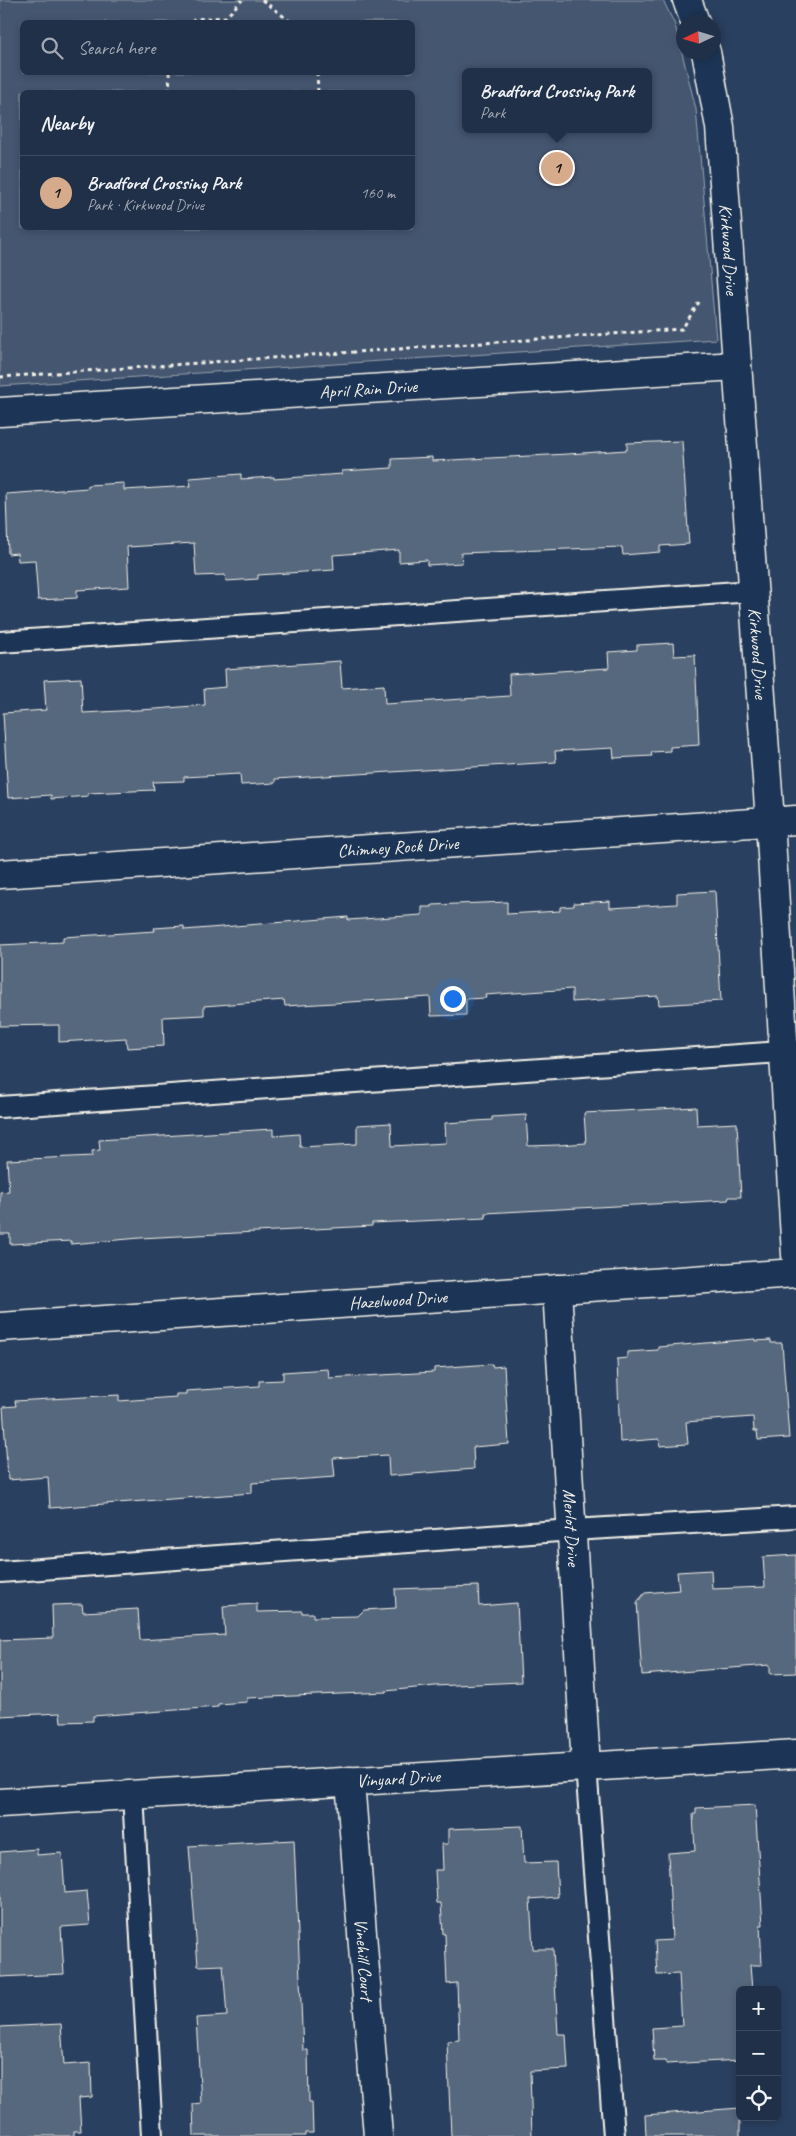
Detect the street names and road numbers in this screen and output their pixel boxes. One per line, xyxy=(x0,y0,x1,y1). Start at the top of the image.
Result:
street label: Kirkwood Drive xyxy=(715,203,743,297)
street label: April Rain Drive xyxy=(319,375,419,403)
street label: Kirkwood Drive xyxy=(744,607,772,701)
street label: Chimney Rock Drive xyxy=(337,832,460,862)
street label: Hazelwood Drive xyxy=(348,1286,449,1314)
street label: Merlot Drive xyxy=(558,1488,585,1568)
street label: Vinyard Drive xyxy=(356,1765,442,1792)
street label: Vinehill Court xyxy=(350,1918,379,2004)

